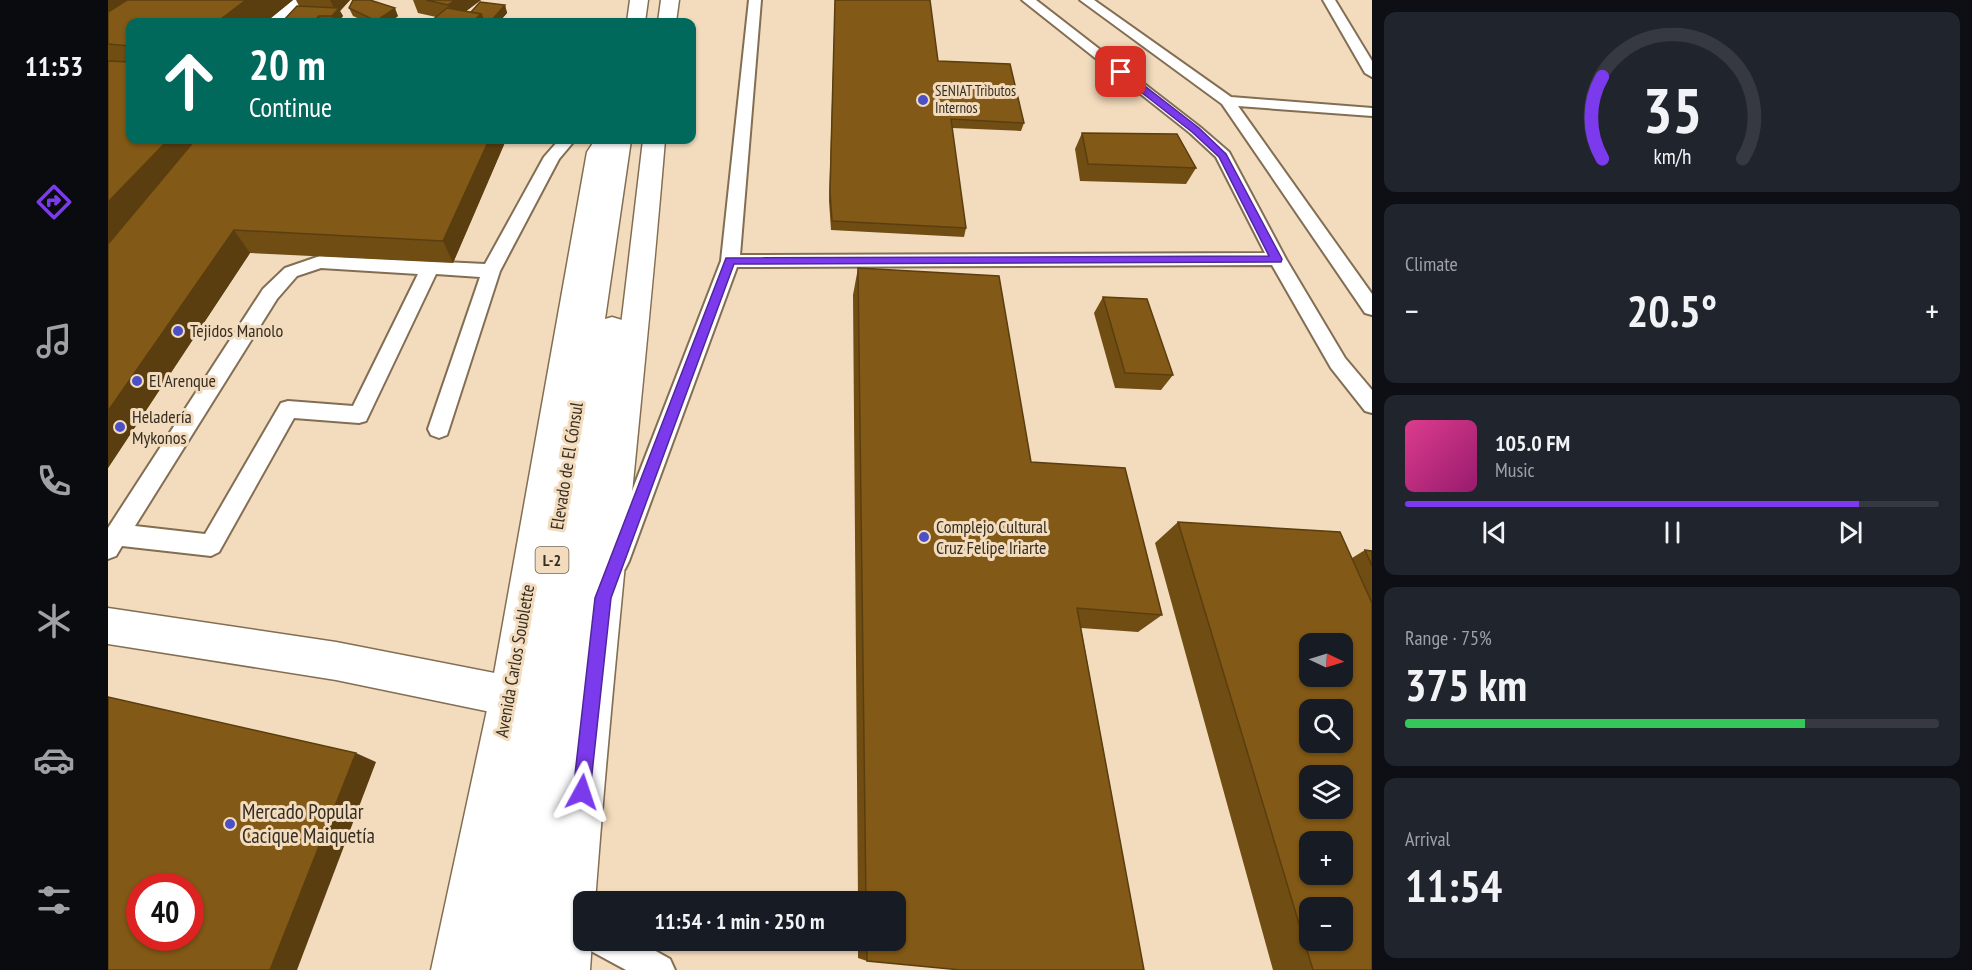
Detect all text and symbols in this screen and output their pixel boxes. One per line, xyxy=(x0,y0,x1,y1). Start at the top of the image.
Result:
text: 20 m xyxy=(249,37,326,92)
icon: ahead xyxy=(150,42,228,120)
pin xyxy=(1095,46,1146,97)
text: 11:53 xyxy=(25,49,83,83)
icon: arrive xyxy=(1104,55,1137,88)
text: 35 xyxy=(1642,69,1702,150)
place label: SENIAT Tributos Internos xyxy=(935,81,1016,117)
text: Continue xyxy=(249,90,332,124)
marker: SENIAT Tributos Internos xyxy=(916,93,930,107)
text: km/h xyxy=(1653,142,1691,170)
icon: directions xyxy=(33,181,75,223)
text: Climate xyxy=(1405,251,1458,277)
text: 20.5° xyxy=(1627,281,1717,339)
text: − xyxy=(1405,289,1419,332)
text: + xyxy=(1925,289,1939,332)
place label: Tejidos Manolo xyxy=(190,319,283,342)
icon: music xyxy=(33,320,75,362)
marker: Tejidos Manolo xyxy=(171,324,185,338)
place label: El Arenque xyxy=(149,369,216,392)
marker: El Arenque xyxy=(130,374,144,388)
street label: Elevado de El Cónsul xyxy=(545,400,588,531)
place label: Heladería Mykonos xyxy=(132,405,192,449)
marker: Heladería Mykonos xyxy=(113,420,127,434)
text: 105.0 FM xyxy=(1495,429,1570,457)
text: Music xyxy=(1495,457,1535,483)
icon: phone xyxy=(33,460,75,502)
place label: Complejo Cultural Cruz Felipe Iriarte xyxy=(936,515,1048,559)
icon: previous xyxy=(1478,516,1511,549)
icon: pause xyxy=(1656,516,1689,549)
icon: next xyxy=(1834,516,1867,549)
marker: Complejo Cultural Cruz Felipe Iriarte xyxy=(917,530,931,544)
road number: L-2 xyxy=(536,547,568,573)
street label: Avenida Carlos Soublette xyxy=(490,583,539,739)
icon: climate xyxy=(33,600,75,642)
text: Range · 75% xyxy=(1405,625,1492,651)
north arrow xyxy=(1299,633,1353,687)
map controls xyxy=(1299,633,1353,951)
text: 375 km xyxy=(1405,655,1527,713)
button: search xyxy=(1299,699,1353,753)
icon: car xyxy=(33,739,75,781)
position arrow xyxy=(550,760,614,824)
button: layers xyxy=(1299,765,1353,819)
place label: Mercado Popular Cacique Maiquetía xyxy=(242,798,375,849)
marker: Mercado Popular Cacique Maiquetía xyxy=(223,817,237,831)
text: Arrival xyxy=(1405,826,1450,852)
button: + xyxy=(1299,831,1353,885)
text: 11:54 xyxy=(1405,856,1502,914)
speed limit sign: 40 xyxy=(126,873,204,951)
icon: filters xyxy=(33,879,75,921)
button: − xyxy=(1299,897,1353,951)
text: 11:54 · 1 min · 250 m xyxy=(654,907,825,935)

